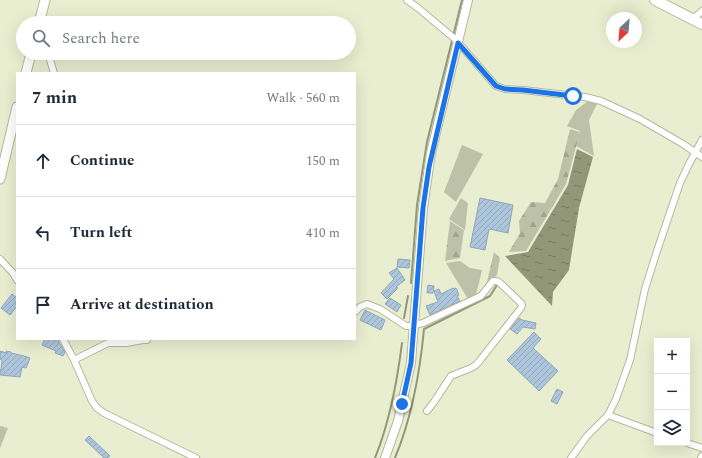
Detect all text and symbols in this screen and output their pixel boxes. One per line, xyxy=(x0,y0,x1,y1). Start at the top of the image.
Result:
north arrow xyxy=(606,12,642,48)
search box xyxy=(16,16,356,60)
icon: search xyxy=(30,27,52,49)
text: Search here xyxy=(62,27,140,50)
text: 7 min xyxy=(32,85,77,111)
route start xyxy=(564,87,582,105)
text: Walk · 560 m xyxy=(266,88,340,108)
text: Continue xyxy=(70,149,135,172)
icon: ahead xyxy=(32,150,54,172)
text: 150 m xyxy=(306,151,340,171)
text: Turn left xyxy=(70,221,132,244)
icon: left xyxy=(32,222,54,244)
text: 410 m xyxy=(306,223,340,243)
text: Arrive at destination xyxy=(70,293,214,316)
icon: arrive xyxy=(32,294,54,316)
map controls xyxy=(654,338,690,446)
button: + xyxy=(654,338,690,374)
button: − xyxy=(654,374,690,410)
route end xyxy=(393,395,411,413)
button: layers xyxy=(654,410,690,446)

